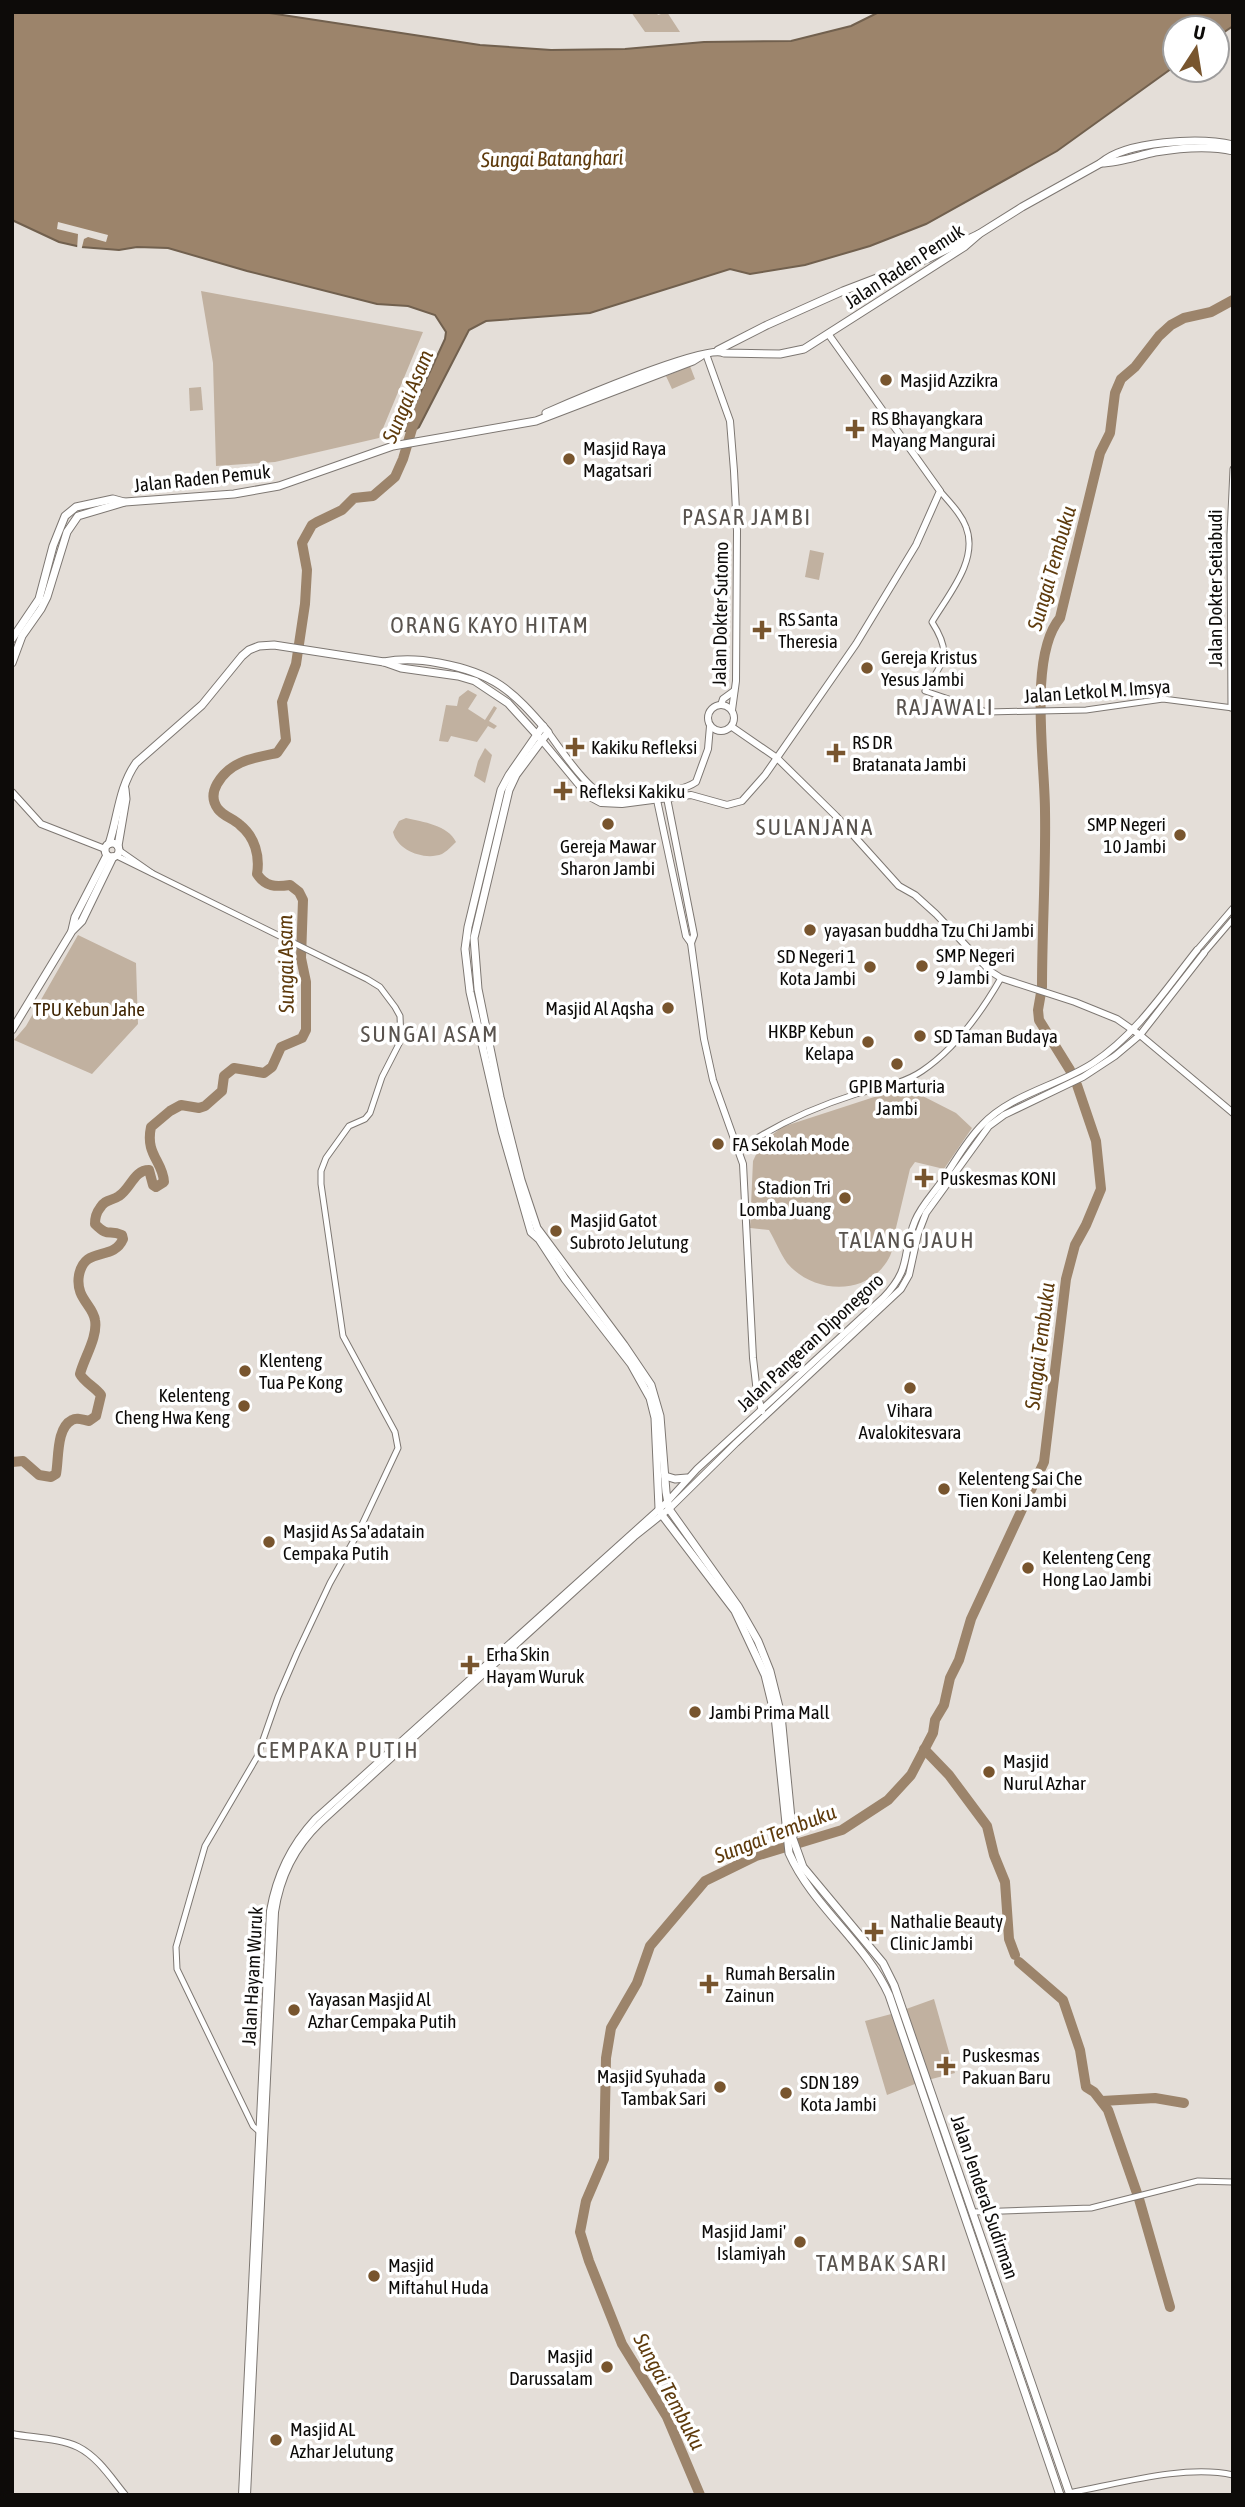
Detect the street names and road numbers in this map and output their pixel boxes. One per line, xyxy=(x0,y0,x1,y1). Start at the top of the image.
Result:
street label: Jalan Raden Pemuk xyxy=(840,219,968,313)
street label: Jalan Raden Pemuk xyxy=(133,460,272,496)
street label: Jalan Dokter Setiabudi xyxy=(1204,509,1226,667)
street label: Jalan Dokter Sutomo xyxy=(708,541,732,687)
street label: Jalan Letkol M. Imsya xyxy=(1023,675,1171,707)
street label: Jalan Pangeran Diponegoro xyxy=(732,1268,888,1415)
street label: Jalan Hayam Wuruk xyxy=(237,1905,267,2046)
street label: Jalan Jenderal Sudirman xyxy=(947,2112,1023,2282)

